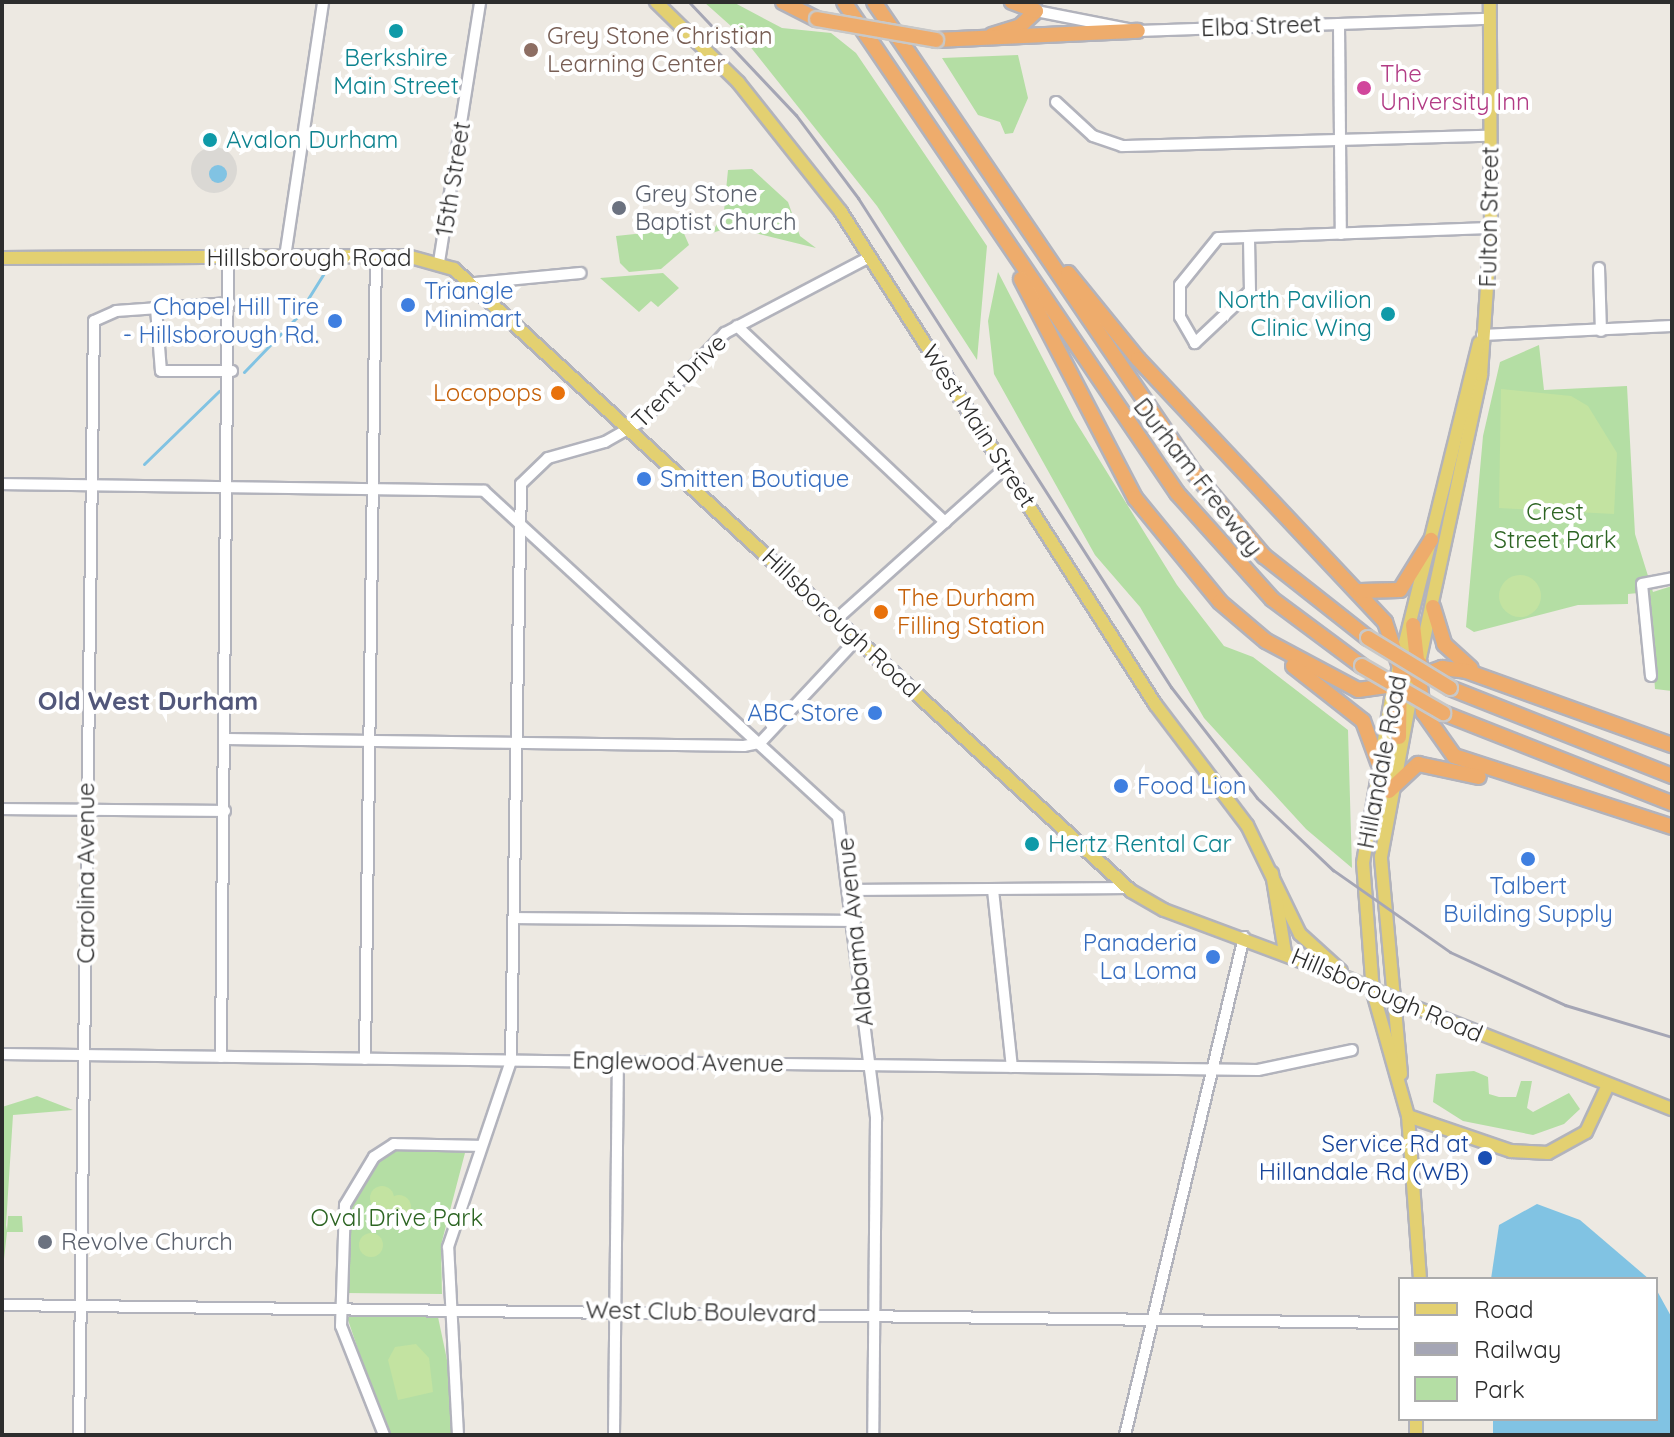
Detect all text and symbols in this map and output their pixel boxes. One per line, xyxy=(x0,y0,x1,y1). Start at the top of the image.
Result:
street label: Elba Street xyxy=(1200,10,1322,42)
marker: Berkshire Main Street xyxy=(387,22,405,40)
place label: Grey Stone Christian Learning Center xyxy=(547,22,773,78)
marker: Grey Stone Christian Learning Center xyxy=(522,41,540,59)
place label: Berkshire Main Street xyxy=(333,44,459,100)
place label: The University Inn xyxy=(1380,60,1530,116)
marker: The University Inn xyxy=(1355,79,1373,97)
street label: 15th Street xyxy=(430,120,476,238)
place label: Avalon Durham xyxy=(226,126,398,154)
marker: Avalon Durham xyxy=(201,131,219,149)
street label: Fulton Street xyxy=(1473,146,1505,288)
place label: Grey Stone Baptist Church xyxy=(635,180,797,236)
marker: Grey Stone Baptist Church xyxy=(610,199,628,217)
street label: Hillsborough Road xyxy=(206,244,412,272)
place label: Triangle Minimart xyxy=(424,277,522,333)
place label: North Pavilion Clinic Wing xyxy=(1217,286,1372,342)
place label: Chapel Hill Tire - Hillsborough Rd. xyxy=(123,293,319,349)
marker: Triangle Minimart xyxy=(399,296,417,314)
marker: North Pavilion Clinic Wing xyxy=(1379,305,1397,323)
marker: Chapel Hill Tire - Hillsborough Rd. xyxy=(326,312,344,330)
street label: Trent Drive xyxy=(626,328,732,434)
street label: West Main Street xyxy=(916,339,1042,513)
place label: Locopops xyxy=(433,379,542,407)
marker: Locopops xyxy=(549,384,567,402)
street label: Durham Freeway xyxy=(1127,392,1269,562)
place label: Smitten Boutique xyxy=(660,465,849,493)
marker: Smitten Boutique xyxy=(635,470,653,488)
park label: Crest Street Park xyxy=(1494,498,1616,554)
street label: Hillsborough Road xyxy=(756,543,926,703)
place label: The Durham Filling Station xyxy=(897,584,1045,640)
marker: The Durham Filling Station xyxy=(872,603,890,621)
street label: Hillandale Road xyxy=(1351,673,1413,851)
district label: Old West Durham xyxy=(38,685,258,717)
place label: ABC Store xyxy=(747,699,859,727)
marker: ABC Store xyxy=(866,704,884,722)
place label: Food Lion xyxy=(1137,772,1247,800)
marker: Food Lion xyxy=(1112,777,1130,795)
street label: Carolina Avenue xyxy=(72,782,100,964)
place label: Hertz Rental Car xyxy=(1048,830,1232,858)
marker: Hertz Rental Car xyxy=(1023,835,1041,853)
street label: Alabama Avenue xyxy=(831,836,879,1028)
marker: Talbert Building Supply xyxy=(1519,850,1537,868)
place label: Talbert Building Supply xyxy=(1443,872,1613,928)
place label: Panaderia La Loma xyxy=(1083,929,1197,985)
street label: Hillsborough Road xyxy=(1287,942,1487,1048)
marker: Panaderia La Loma xyxy=(1204,948,1222,966)
street label: Englewood Avenue xyxy=(572,1046,784,1078)
place label: Service Rd at Hillandale Rd (WB) xyxy=(1259,1130,1469,1186)
marker: Service Rd at Hillandale Rd (WB) xyxy=(1476,1149,1494,1167)
park label: Oval Drive Park xyxy=(311,1204,483,1232)
place label: Revolve Church xyxy=(61,1228,233,1256)
marker: Revolve Church xyxy=(36,1233,54,1251)
legend xyxy=(1398,1277,1658,1421)
text: Road xyxy=(1474,1294,1534,1324)
street label: West Club Boulevard xyxy=(585,1296,817,1328)
text: Railway xyxy=(1474,1334,1561,1364)
text: Park xyxy=(1474,1374,1525,1404)

